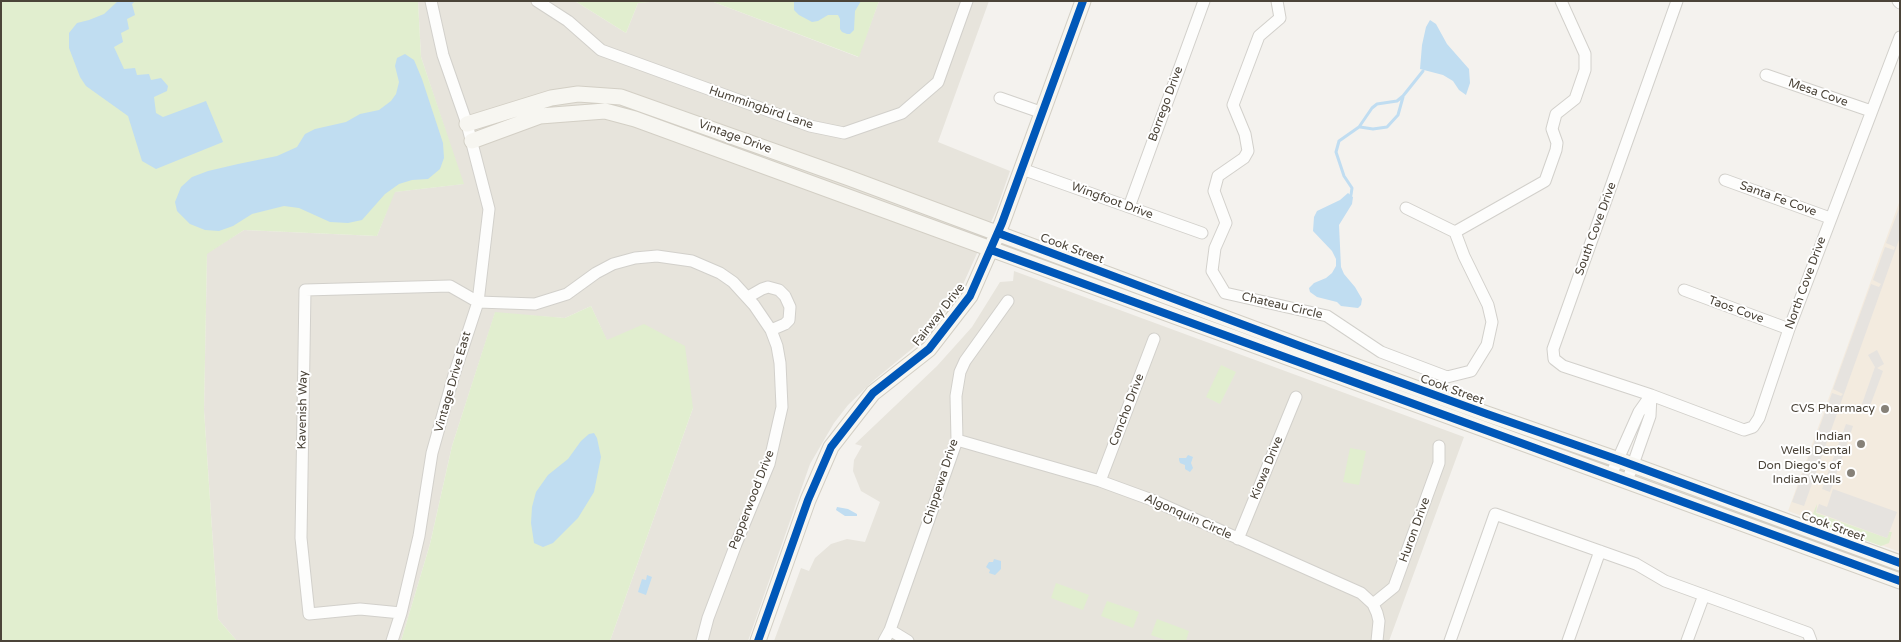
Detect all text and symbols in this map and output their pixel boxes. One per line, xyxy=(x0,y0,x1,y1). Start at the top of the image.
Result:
street label: Borrego Drive xyxy=(1146,64,1186,144)
street label: Mesa Cove xyxy=(1786,76,1850,110)
street label: Hummingbird Lane xyxy=(707,83,815,133)
street label: Vintage Drive xyxy=(696,117,774,157)
street label: Santa Fe Cove xyxy=(1738,178,1818,220)
street label: Wingfoot Drive xyxy=(1069,180,1155,222)
street label: South Cove Drive xyxy=(1572,180,1620,278)
street label: Cook Street xyxy=(1038,231,1106,267)
street label: North Cove Drive xyxy=(1783,235,1829,331)
street label: Fairway Drive xyxy=(910,281,968,349)
street label: Chateau Circle xyxy=(1240,290,1324,322)
street label: Taos Cove xyxy=(1706,293,1766,327)
street label: Vintage Drive East xyxy=(432,330,474,434)
street label: Kavenish Way xyxy=(295,370,311,450)
street label: Concho Drive xyxy=(1107,372,1147,448)
street label: Cook Street xyxy=(1418,372,1486,408)
place label: CVS Pharmacy xyxy=(1791,402,1875,416)
marker: CVS Pharmacy xyxy=(1879,403,1891,415)
place label: Indian Wells Dental xyxy=(1781,430,1851,458)
street label: Kiowa Drive xyxy=(1248,434,1286,502)
street label: Chippewa Drive xyxy=(920,437,962,527)
marker: Indian Wells Dental xyxy=(1855,438,1867,450)
street label: Pepperwood Drive xyxy=(726,448,778,552)
place label: Don Diego's of Indian Wells xyxy=(1758,459,1841,487)
marker: Don Diego's of Indian Wells xyxy=(1845,467,1857,479)
street label: Algonquin Circle xyxy=(1142,491,1234,543)
street label: Huron Drive xyxy=(1397,496,1433,564)
street label: Cook Street xyxy=(1799,509,1867,545)

